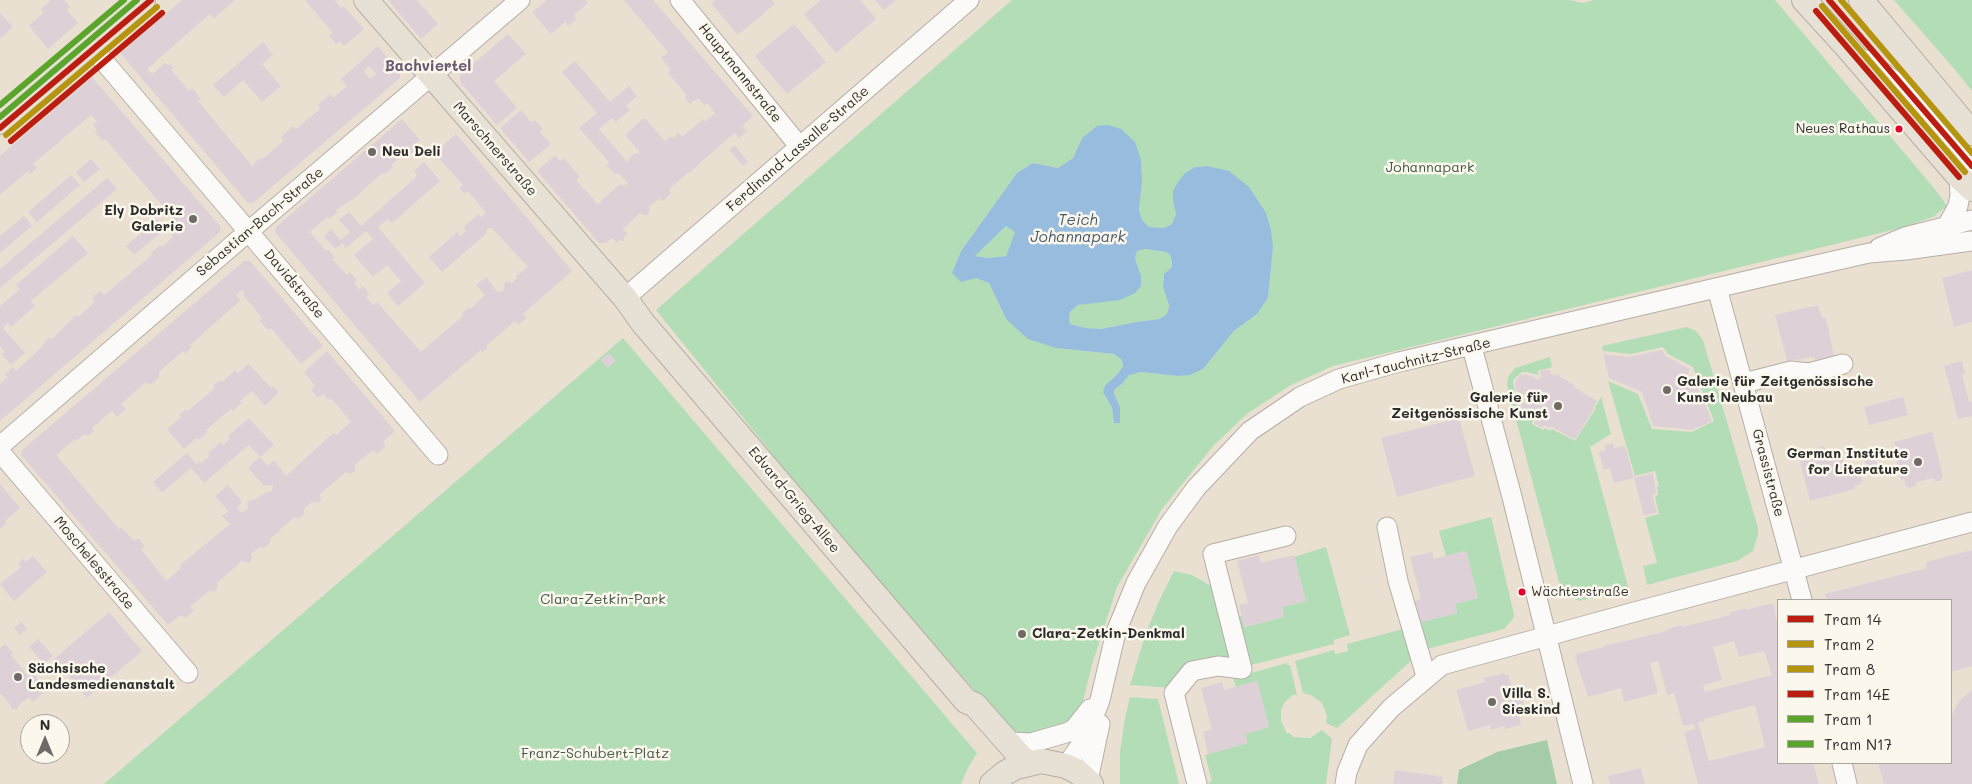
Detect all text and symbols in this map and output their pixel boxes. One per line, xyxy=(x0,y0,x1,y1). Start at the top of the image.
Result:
street label: Hauptmannstraße xyxy=(695,20,785,126)
district label: Bachviertel xyxy=(385,57,471,75)
street label: Ferdinand-Lassalle-Straße xyxy=(723,83,873,215)
street label: Marschnerstraße xyxy=(449,98,541,200)
place label: Neues Rathaus xyxy=(1796,121,1890,137)
marker: Neues Rathaus xyxy=(1894,124,1904,134)
place label: Neu Deli xyxy=(382,144,441,160)
marker: Neu Deli xyxy=(366,146,378,158)
park label: Johannapark xyxy=(1386,160,1474,176)
street label: Sebastian-Bach-Straße xyxy=(193,164,327,280)
place label: Ely Dobritz Galerie xyxy=(104,203,183,236)
water label: Teich Johannapark xyxy=(1031,211,1125,246)
marker: Ely Dobritz Galerie xyxy=(187,213,199,225)
street label: Davidstraße xyxy=(260,246,328,322)
street label: Karl-Tauchnitz-Straße xyxy=(1340,334,1492,388)
place label: Galerie für Zeitgenössische Kunst Neubau xyxy=(1677,374,1873,407)
marker: Galerie für Zeitgenössische Kunst Neubau xyxy=(1661,384,1673,396)
place label: Galerie für Zeitgenössische Kunst xyxy=(1391,390,1548,422)
marker: Galerie für Zeitgenössische Kunst xyxy=(1552,400,1564,412)
street label: Grassistraße xyxy=(1748,427,1788,519)
street label: Edvard-Grieg-Allee xyxy=(745,444,843,556)
place label: German Institute for Literature xyxy=(1787,446,1908,478)
marker: German Institute for Literature xyxy=(1912,456,1924,468)
street label: Moschelesstraße xyxy=(50,513,138,613)
place label: Wächterstraße xyxy=(1531,584,1629,600)
marker: Wächterstraße xyxy=(1517,587,1527,597)
park label: Clara-Zetkin-Park xyxy=(540,592,666,608)
legend xyxy=(1777,599,1952,764)
text: Tram 14 xyxy=(1824,609,1882,629)
place label: Clara-Zetkin-Denkmal xyxy=(1032,626,1185,642)
marker: Clara-Zetkin-Denkmal xyxy=(1016,628,1028,640)
text: Tram 2 xyxy=(1824,634,1874,654)
text: Tram 8 xyxy=(1824,659,1875,679)
place label: Sächsische Landesmedienanstalt xyxy=(28,661,175,694)
marker: Sächsische Landesmedienanstalt xyxy=(12,671,24,683)
text: Tram 14E xyxy=(1824,684,1890,704)
place label: Villa S. Sieskind xyxy=(1502,686,1560,719)
marker: Villa S. Sieskind xyxy=(1486,696,1498,708)
text: Tram 1 xyxy=(1824,709,1873,729)
north arrow xyxy=(20,714,70,764)
text: N xyxy=(40,715,50,734)
text: Tram N17 xyxy=(1824,734,1892,754)
park label: Franz-Schubert-Platz xyxy=(521,746,669,762)

